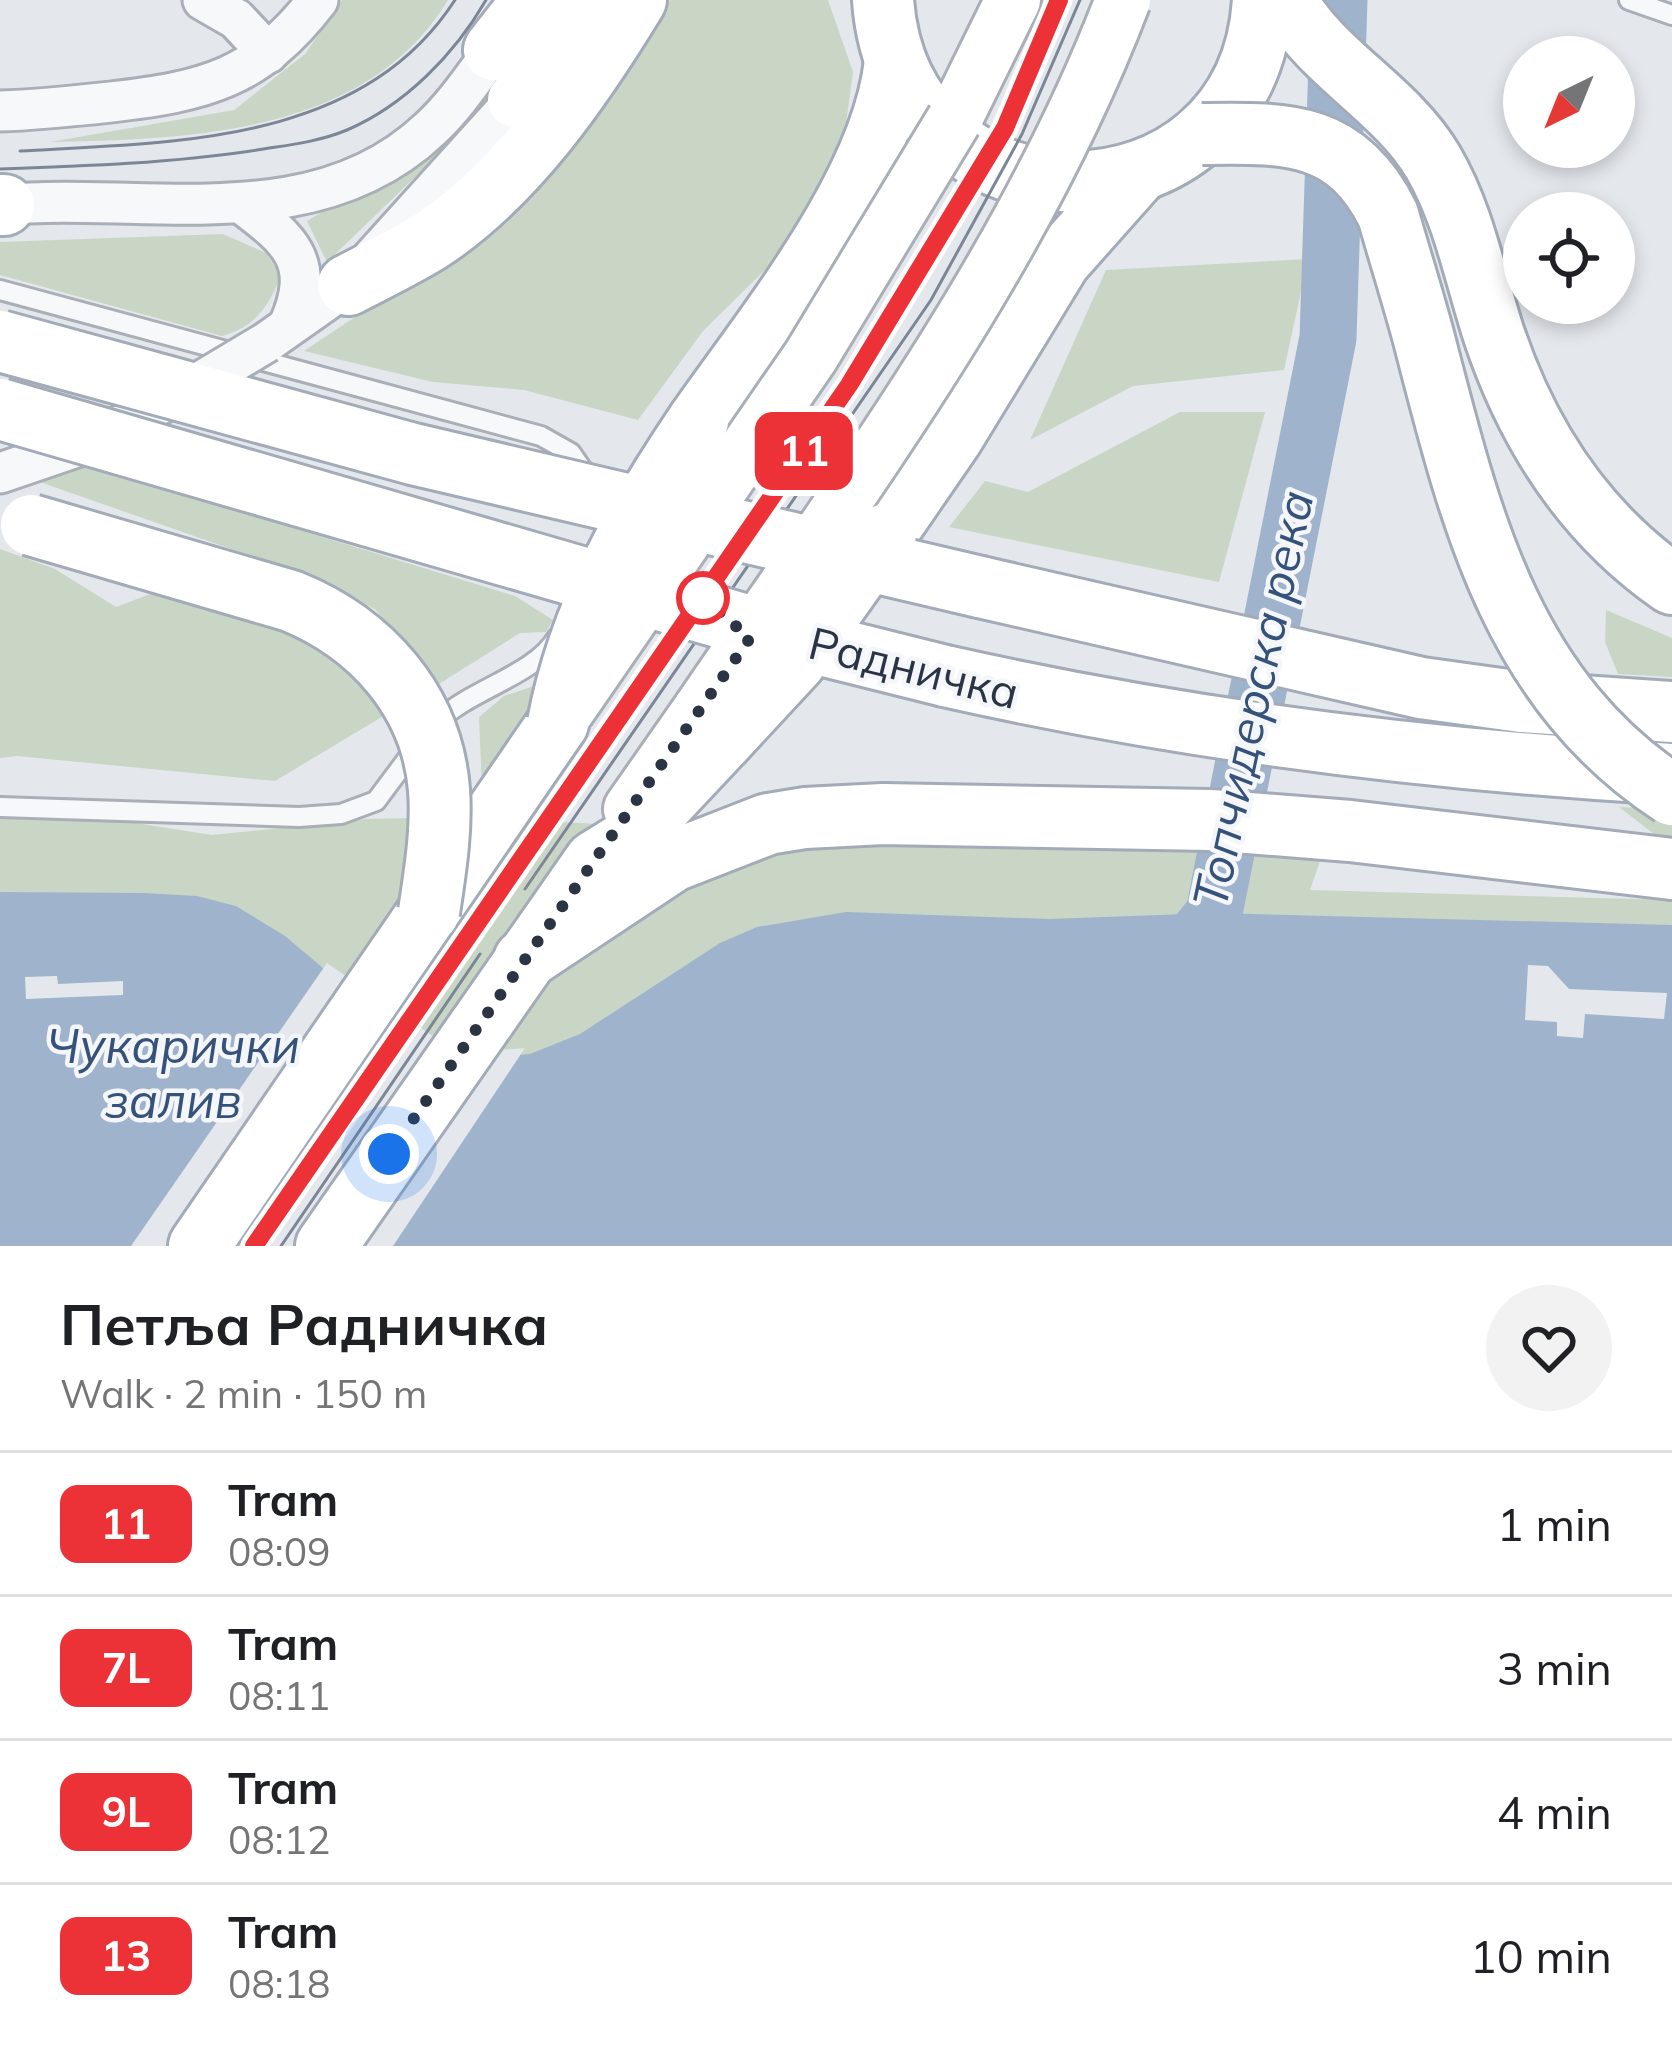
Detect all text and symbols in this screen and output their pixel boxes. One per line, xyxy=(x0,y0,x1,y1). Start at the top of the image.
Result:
north arrow xyxy=(1503,36,1635,168)
map controls xyxy=(1503,36,1635,324)
button: locate xyxy=(1503,192,1635,324)
line badge: 11 xyxy=(750,412,858,490)
text: 11 xyxy=(779,424,829,477)
water label: Топчидерска река xyxy=(1178,485,1326,913)
unlabelled marker xyxy=(678,573,728,623)
street label: Радничка xyxy=(803,614,1025,720)
water label: Чукарички залив xyxy=(46,1015,300,1130)
your location xyxy=(359,1124,419,1184)
button: heart xyxy=(1486,1285,1612,1411)
text: Петља Радничка xyxy=(60,1288,548,1359)
text: Walk · 2 min · 150 m xyxy=(60,1369,427,1418)
text: Tram xyxy=(228,1471,338,1527)
text: 1 min xyxy=(1497,1496,1612,1552)
text: 11 xyxy=(101,1497,151,1550)
text: 08:09 xyxy=(228,1527,331,1576)
text: Tram xyxy=(228,1615,338,1671)
text: 3 min xyxy=(1497,1640,1612,1696)
text: 7L xyxy=(102,1641,150,1694)
text: 08:11 xyxy=(228,1671,331,1720)
text: Tram xyxy=(228,1759,338,1815)
text: 4 min xyxy=(1497,1784,1612,1840)
text: 9L xyxy=(102,1785,150,1838)
text: 08:12 xyxy=(228,1815,331,1864)
text: Tram xyxy=(228,1903,338,1959)
text: 10 min xyxy=(1470,1928,1612,1984)
text: 13 xyxy=(101,1929,151,1982)
text: 08:18 xyxy=(228,1959,331,2008)

